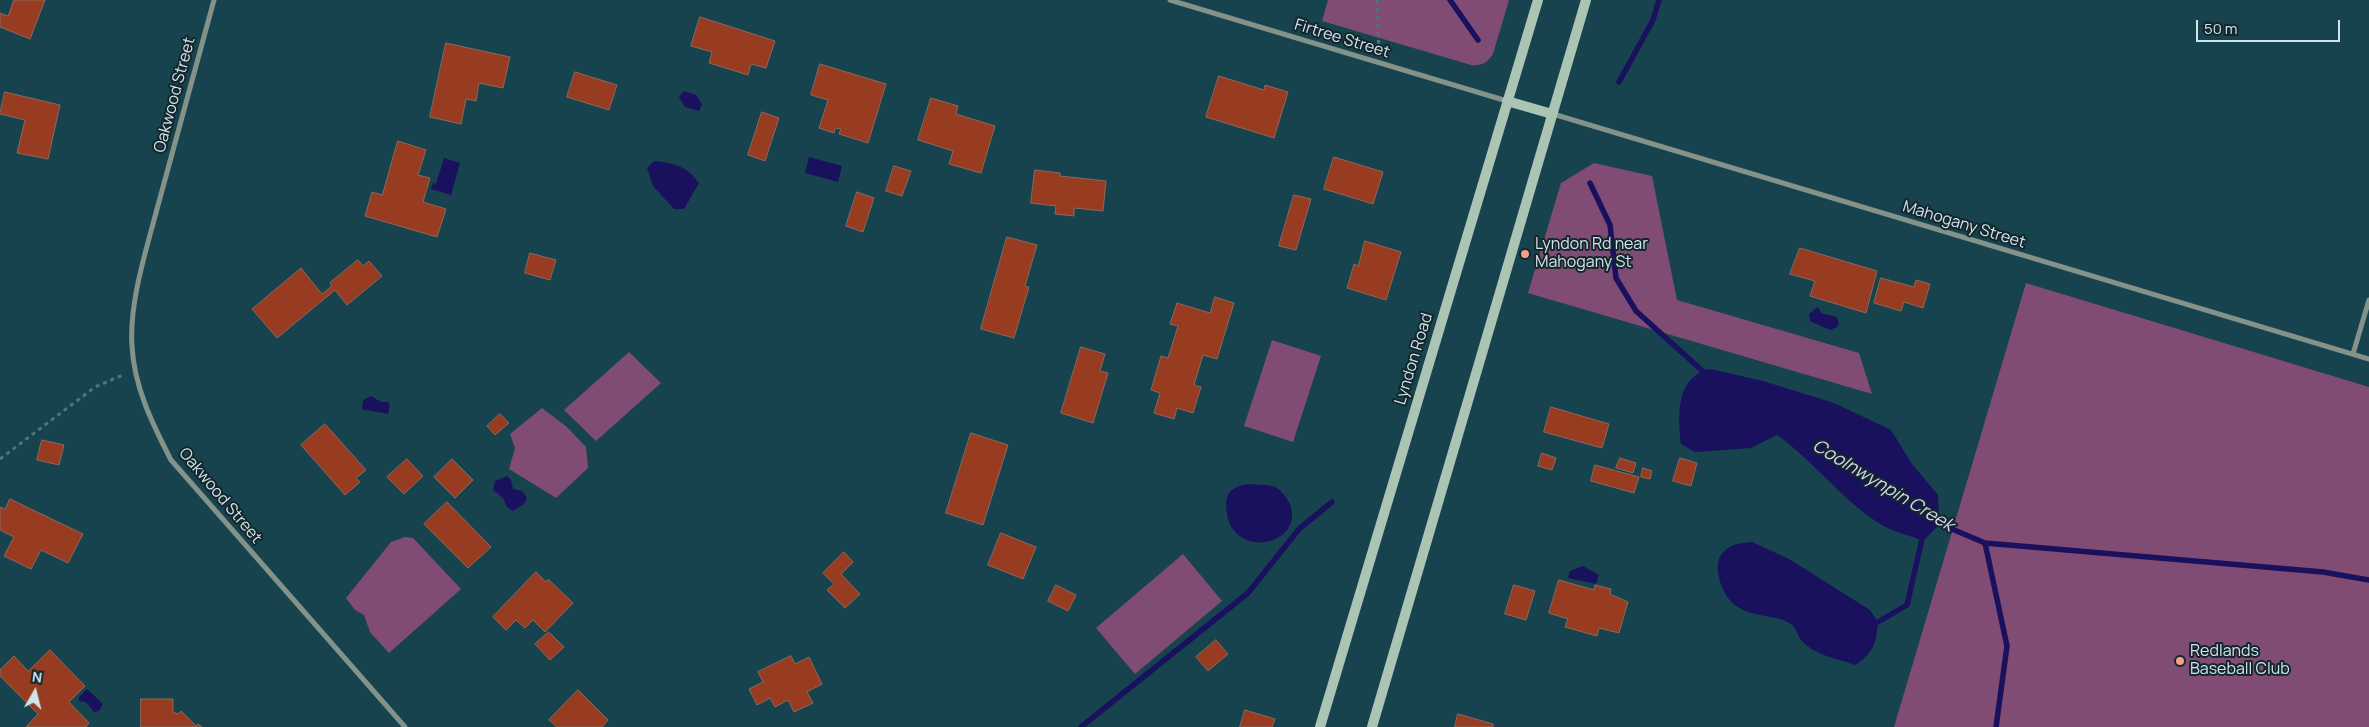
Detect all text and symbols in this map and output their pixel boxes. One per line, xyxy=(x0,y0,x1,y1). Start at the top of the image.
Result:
scale bar xyxy=(2199,10,2343,42)
street label: Firtree Street xyxy=(1292,15,1392,63)
text: 50 m xyxy=(2204,18,2238,39)
street label: Oakwood Street xyxy=(150,35,200,155)
street label: Mahogany Street xyxy=(1900,197,2028,253)
place label: Lyndon Rd near Mahogany St xyxy=(1535,235,1648,273)
marker: Lyndon Rd near Mahogany St xyxy=(1519,248,1531,260)
street label: Lyndon Road xyxy=(1391,311,1437,407)
water label: Coolnwynpin Creek xyxy=(1808,435,1958,537)
street label: Oakwood Street xyxy=(174,444,266,548)
place label: Redlands Baseball Club xyxy=(2190,642,2290,680)
marker: Redlands Baseball Club xyxy=(2174,655,2186,667)
north arrow xyxy=(10,667,60,717)
text: N xyxy=(31,667,43,687)

